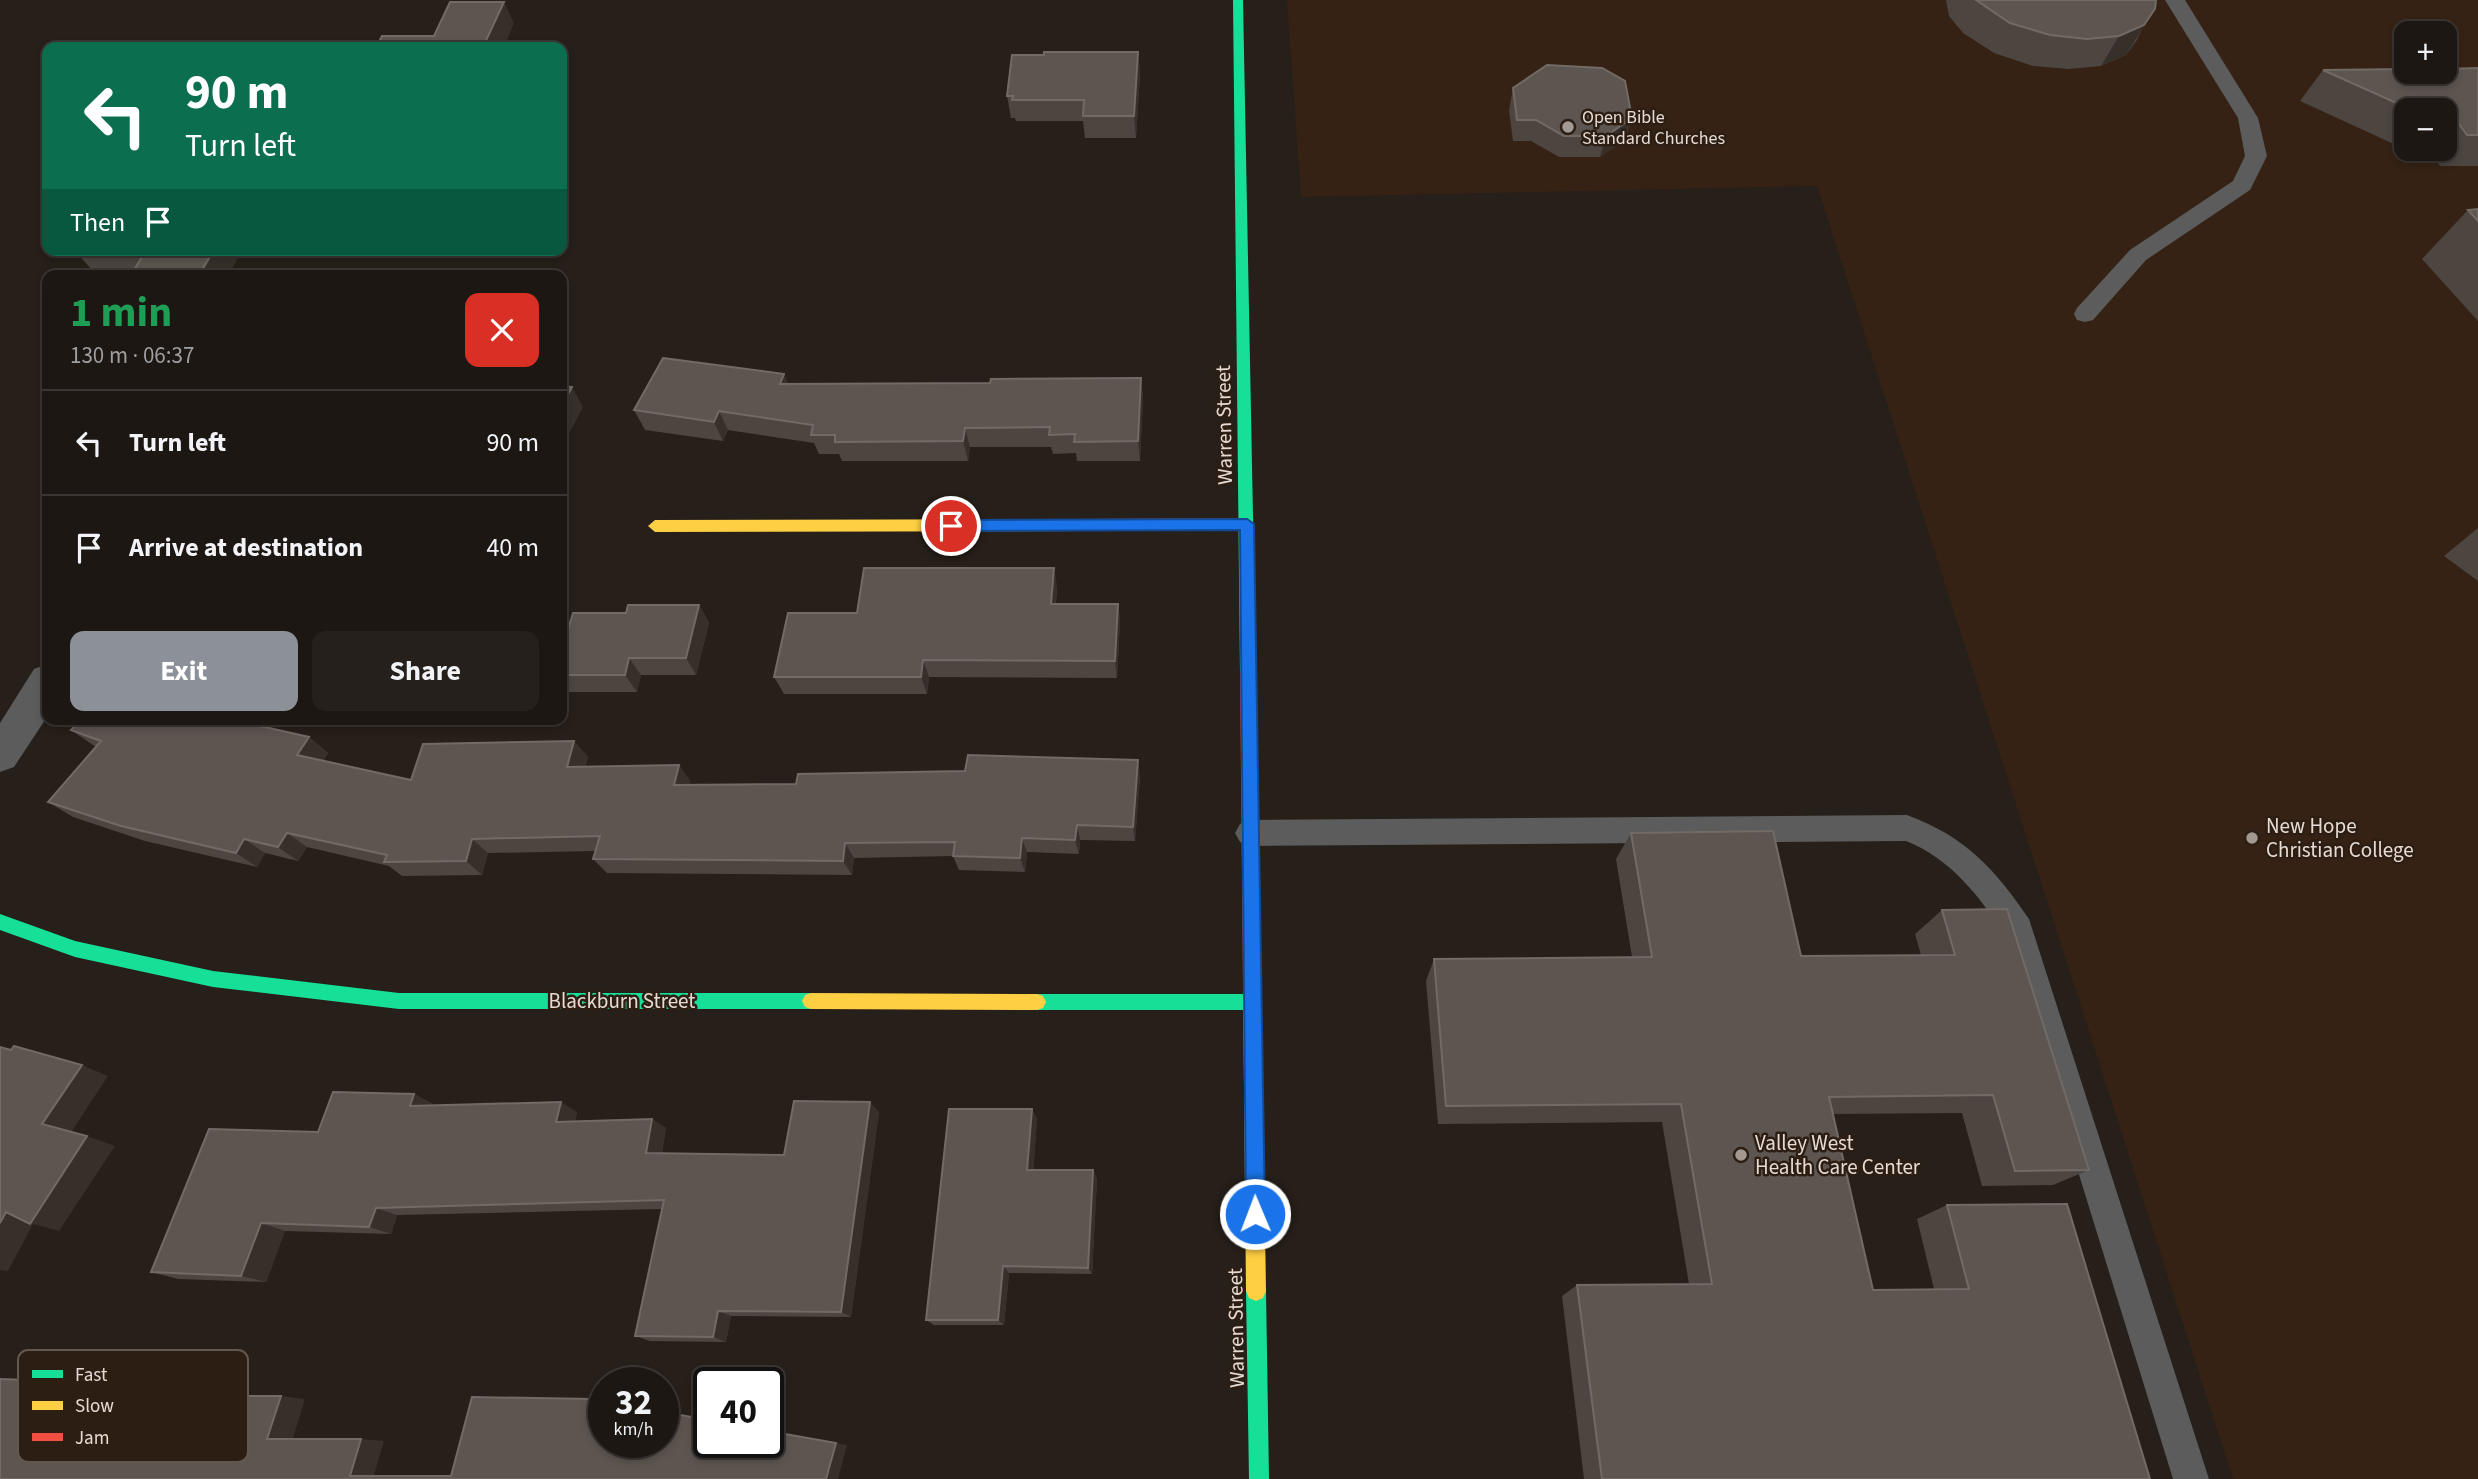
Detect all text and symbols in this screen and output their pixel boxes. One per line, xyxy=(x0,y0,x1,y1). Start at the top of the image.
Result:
map controls xyxy=(2394,21,2457,161)
button: + xyxy=(2394,21,2457,84)
text: 90 m xyxy=(185,58,289,128)
icon: left xyxy=(70,70,161,161)
button: − xyxy=(2394,98,2457,161)
place label: Open Bible Standard Churches xyxy=(1582,105,1725,151)
marker: Open Bible Standard Churches xyxy=(1560,119,1576,135)
text: Turn left xyxy=(185,123,296,169)
icon: arrive xyxy=(139,203,177,241)
text: Then xyxy=(70,204,125,241)
text: 1 min xyxy=(70,283,172,343)
button: close xyxy=(465,293,539,367)
text: 130 m · 06:37 xyxy=(70,339,194,372)
street label: Warren Street xyxy=(1208,365,1240,485)
icon: left xyxy=(70,424,108,462)
text: Turn left xyxy=(129,424,226,461)
text: 90 m xyxy=(486,424,539,461)
pin xyxy=(921,496,981,556)
icon: arrive xyxy=(932,507,970,545)
icon: arrive xyxy=(70,529,108,567)
text: Arrive at destination xyxy=(129,529,363,566)
text: 40 m xyxy=(486,529,539,566)
button: Exit xyxy=(70,631,298,711)
button: Share xyxy=(312,631,539,711)
place label: New Hope Christian College xyxy=(2266,811,2414,865)
marker: New Hope Christian College xyxy=(2244,830,2260,846)
street label: Blackburn Street xyxy=(549,986,695,1016)
place label: Valley West Health Care Center xyxy=(1755,1128,1921,1182)
marker: Valley West Health Care Center xyxy=(1733,1147,1749,1163)
position arrow xyxy=(1218,1177,1292,1251)
street label: Warren Street xyxy=(1220,1268,1252,1388)
legend xyxy=(18,1350,248,1462)
text: Fast xyxy=(75,1362,108,1389)
speed limit sign: 40 xyxy=(693,1367,784,1458)
text: 32 xyxy=(615,1378,652,1428)
text: Slow xyxy=(75,1393,114,1420)
text: km/h xyxy=(614,1417,653,1442)
text: Jam xyxy=(75,1425,109,1452)

